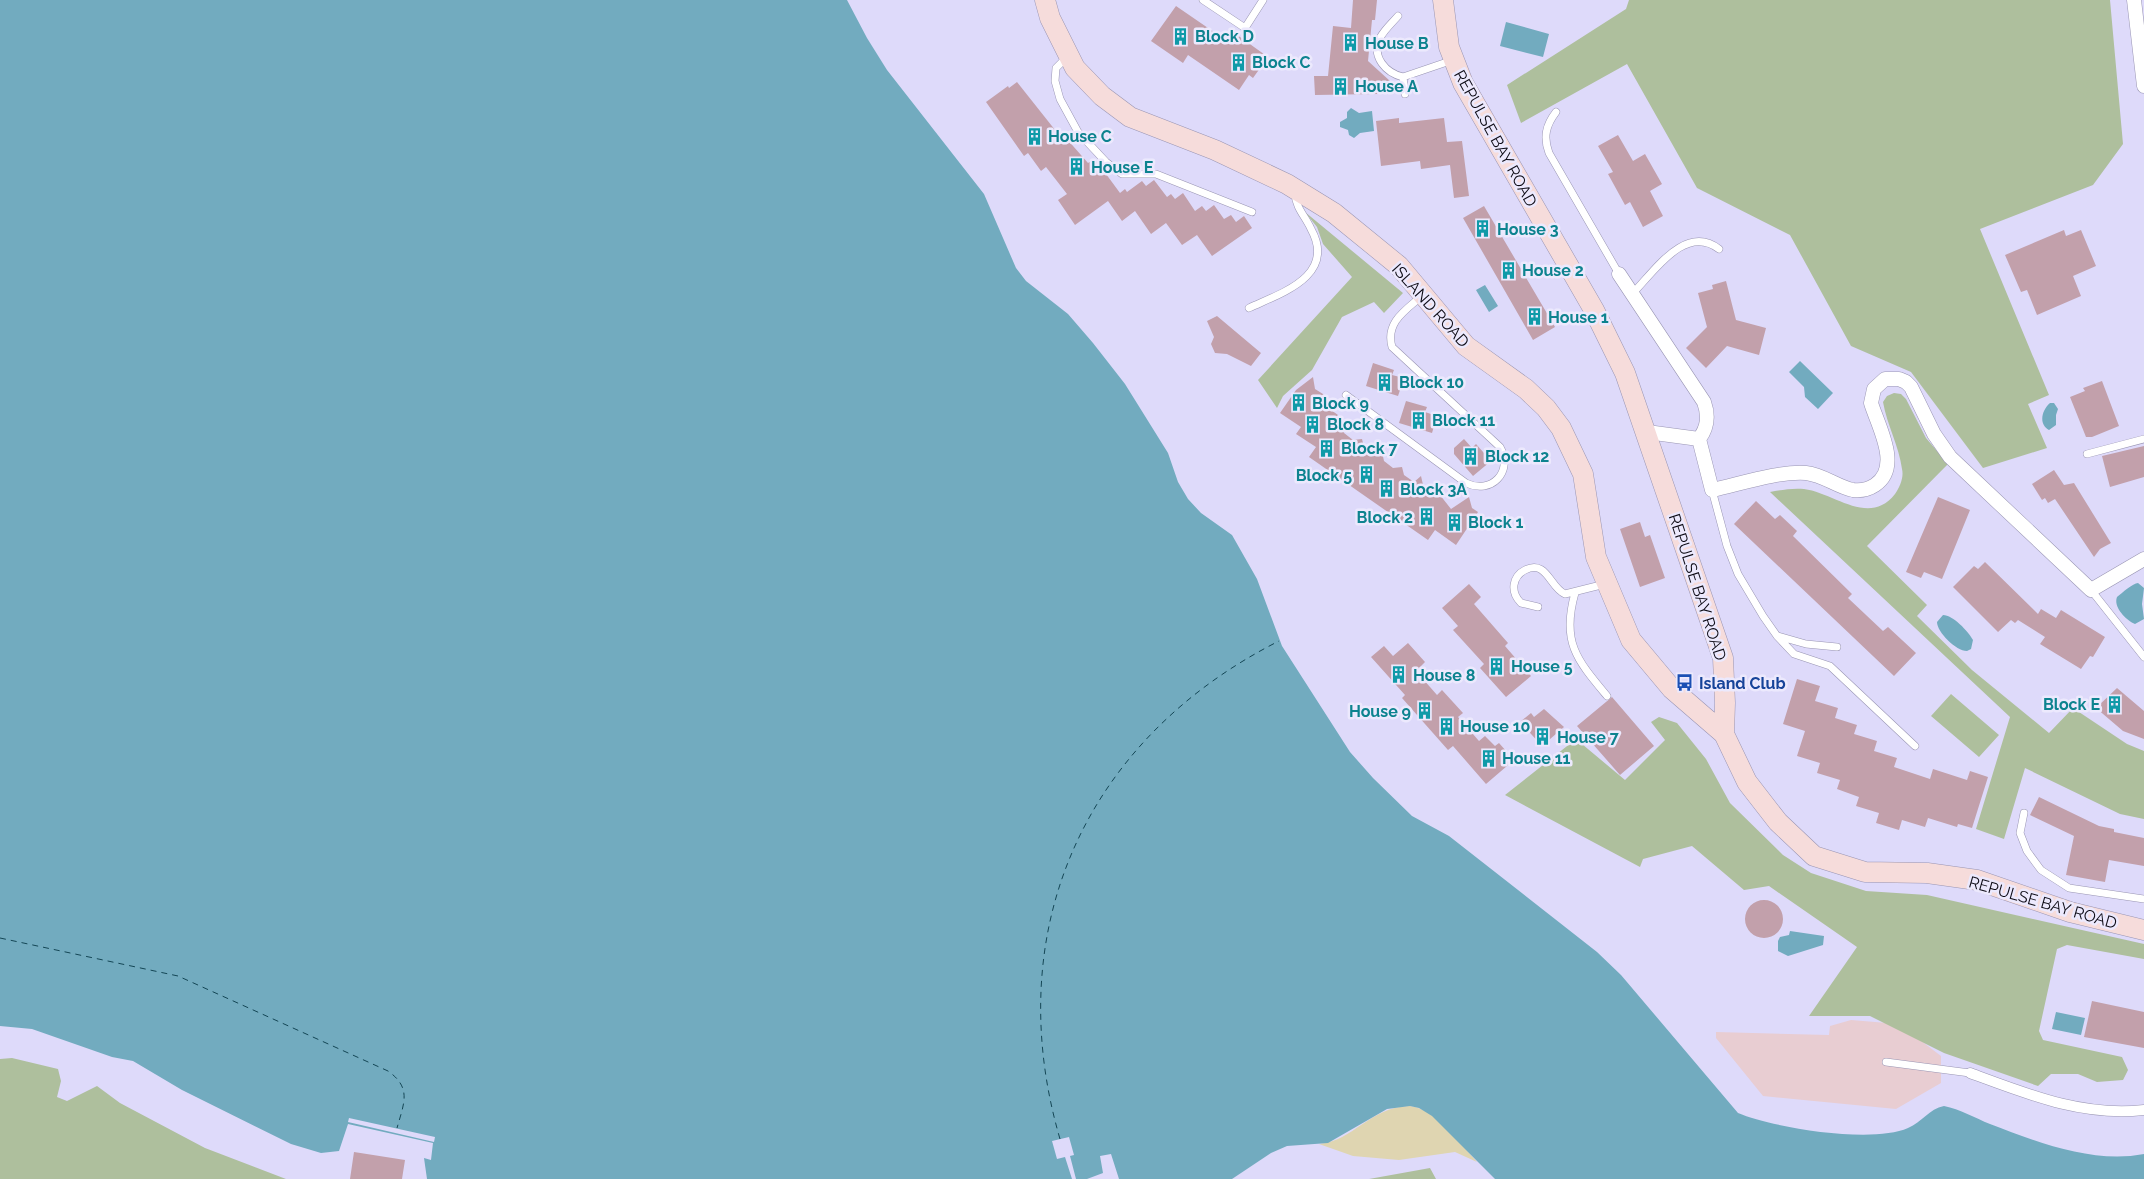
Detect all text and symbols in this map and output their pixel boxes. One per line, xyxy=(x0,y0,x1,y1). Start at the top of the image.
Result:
building icon: Block D xyxy=(1171,26,1191,46)
place label: Block D xyxy=(1195,27,1254,46)
building icon: House B xyxy=(1341,33,1361,53)
place label: House B xyxy=(1365,34,1429,53)
building icon: Block C xyxy=(1228,52,1248,72)
place label: Block C xyxy=(1252,53,1310,72)
street label: REPULSE BAY ROAD xyxy=(1450,67,1541,210)
building icon: House A xyxy=(1331,76,1351,96)
place label: House A xyxy=(1355,77,1418,96)
building icon: House C xyxy=(1024,126,1044,146)
place label: House C xyxy=(1048,127,1112,146)
building icon: House E xyxy=(1067,157,1087,177)
place label: House E xyxy=(1091,158,1154,177)
building icon: House 3 xyxy=(1473,219,1493,239)
place label: House 3 xyxy=(1497,220,1559,239)
street label: ISLAND ROAD xyxy=(1388,260,1473,351)
building icon: House 2 xyxy=(1498,260,1518,280)
place label: House 2 xyxy=(1522,261,1584,280)
building icon: House 1 xyxy=(1524,307,1544,327)
place label: House 1 xyxy=(1548,308,1609,327)
building icon: Block 10 xyxy=(1375,372,1395,392)
place label: Block 10 xyxy=(1399,373,1464,392)
building icon: Block 9 xyxy=(1288,393,1308,413)
place label: Block 9 xyxy=(1312,394,1369,413)
building icon: Block 11 xyxy=(1408,410,1428,430)
place label: Block 11 xyxy=(1432,411,1495,430)
building icon: Block 8 xyxy=(1303,414,1323,434)
place label: Block 8 xyxy=(1327,415,1384,434)
building icon: Block 7 xyxy=(1317,438,1337,458)
place label: Block 7 xyxy=(1341,439,1397,458)
building icon: Block 12 xyxy=(1461,446,1481,466)
place label: Block 12 xyxy=(1485,447,1549,466)
building icon: Block 5 xyxy=(1356,465,1376,485)
place label: Block 5 xyxy=(1296,466,1352,485)
building icon: Block 3A xyxy=(1376,479,1396,499)
place label: Block 3A xyxy=(1400,480,1467,499)
building icon: Block 2 xyxy=(1417,507,1437,527)
place label: Block 2 xyxy=(1357,508,1413,527)
street label: REPULSE BAY ROAD xyxy=(1665,511,1730,663)
building icon: Block 1 xyxy=(1444,512,1464,532)
place label: Block 1 xyxy=(1468,513,1523,532)
building icon: House 5 xyxy=(1487,656,1507,676)
place label: House 5 xyxy=(1511,657,1573,676)
building icon: House 8 xyxy=(1389,665,1409,685)
place label: House 8 xyxy=(1413,666,1475,685)
bus stop icon: Island Club xyxy=(1675,673,1695,693)
place label: Island Club xyxy=(1699,674,1786,693)
building icon: Block E xyxy=(2104,694,2124,714)
place label: Block E xyxy=(2043,695,2100,714)
building icon: House 9 xyxy=(1415,701,1435,721)
place label: House 9 xyxy=(1349,702,1411,721)
building icon: House 10 xyxy=(1436,716,1456,736)
place label: House 10 xyxy=(1460,717,1531,736)
building icon: House 7 xyxy=(1533,727,1553,747)
place label: House 7 xyxy=(1557,728,1619,747)
building icon: House 11 xyxy=(1478,748,1498,768)
place label: House 11 xyxy=(1502,749,1571,768)
street label: REPULSE BAY ROAD xyxy=(1967,872,2119,933)

